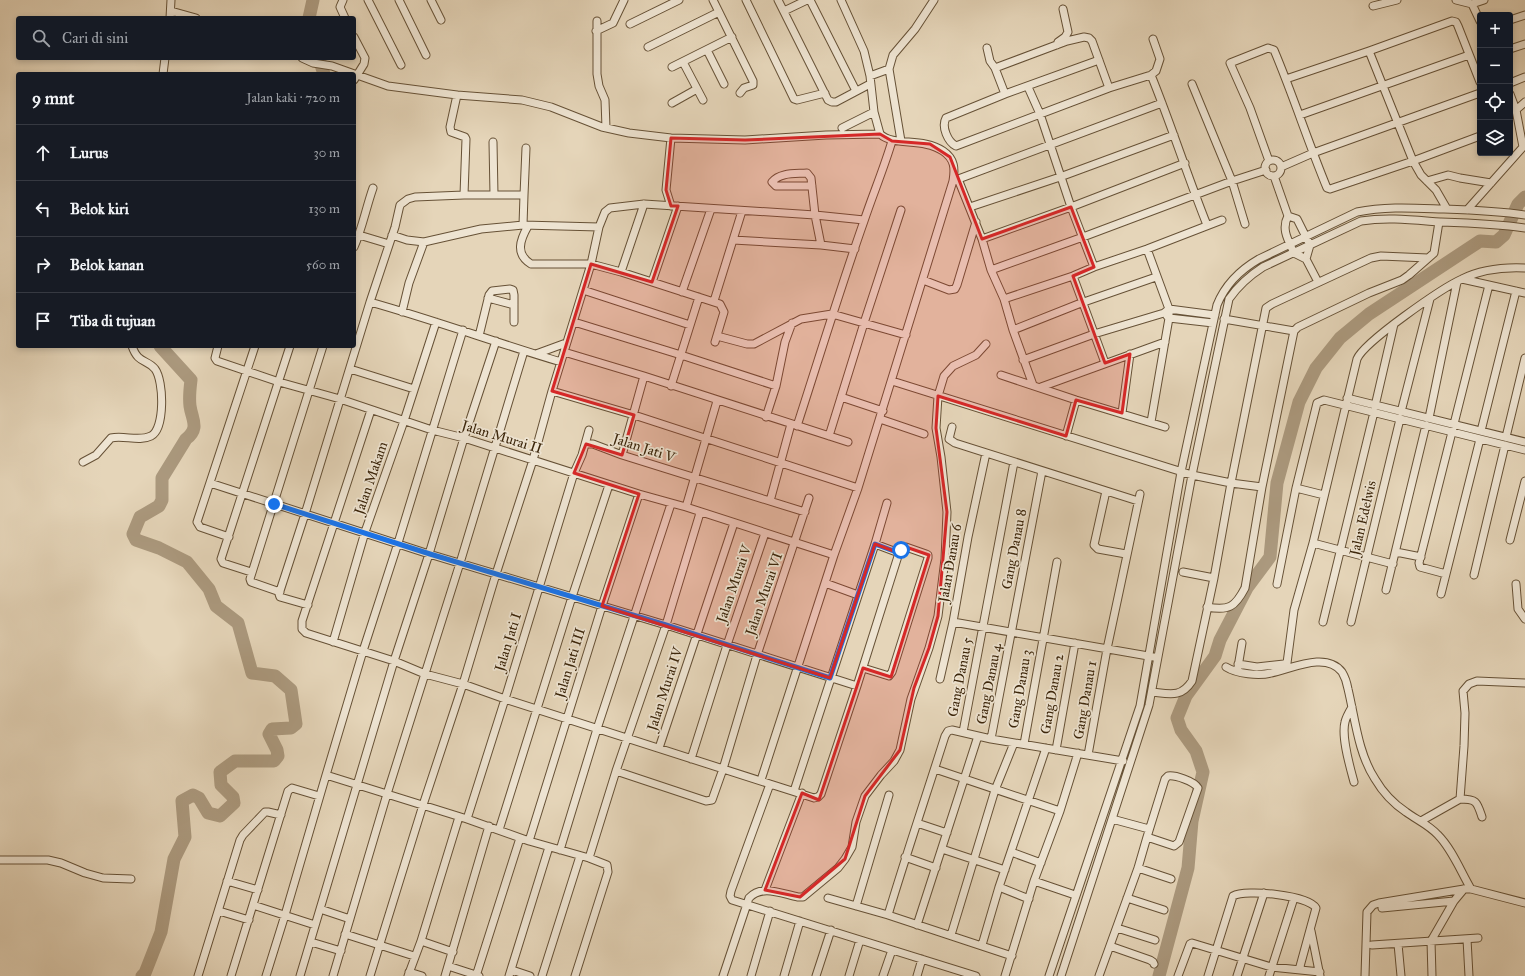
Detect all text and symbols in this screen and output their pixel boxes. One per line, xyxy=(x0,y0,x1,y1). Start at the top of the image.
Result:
map controls xyxy=(1477,12,1513,156)
button: + xyxy=(1477,12,1513,48)
search box xyxy=(16,16,356,60)
icon: search xyxy=(30,27,52,49)
text: Cari di sini xyxy=(62,29,128,47)
button: − xyxy=(1477,48,1513,84)
button: locate xyxy=(1477,84,1513,120)
text: 9 mnt xyxy=(32,88,74,109)
text: Jalan kaki · 720 m xyxy=(247,90,340,106)
button: layers xyxy=(1477,120,1513,156)
icon: ahead xyxy=(32,142,54,164)
text: Lurus xyxy=(70,144,108,162)
text: 30 m xyxy=(314,145,340,161)
icon: left xyxy=(32,198,54,220)
text: Belok kiri xyxy=(70,200,129,218)
text: 130 m xyxy=(308,201,340,217)
icon: right xyxy=(32,254,54,276)
text: Belok kanan xyxy=(70,256,144,274)
text: 560 m xyxy=(306,257,340,273)
icon: arrive xyxy=(32,310,54,332)
text: Tiba di tujuan xyxy=(70,312,155,330)
street label: Jalan Murai II xyxy=(457,416,544,458)
street label: Jalan Jati V xyxy=(609,429,678,467)
street label: Jalan Makam xyxy=(350,439,392,519)
street label: Jalan Edelwis xyxy=(1346,479,1381,559)
route end xyxy=(265,495,283,513)
street label: Gang Danau 8 xyxy=(998,507,1030,591)
street label: Jalan Danau 6 xyxy=(934,522,966,606)
route start xyxy=(892,541,910,559)
street label: Jalan Murai V xyxy=(712,542,757,627)
street label: Jalan Murai VI xyxy=(741,550,787,640)
street label: Jalan Jati I xyxy=(490,611,526,676)
street label: Jalan Jati III xyxy=(551,626,590,702)
street label: Gang Danau 5 xyxy=(944,635,976,718)
street label: Gang Danau 4 xyxy=(973,641,1005,726)
street label: Jalan Murai IV xyxy=(643,644,688,735)
street label: Gang Danau 3 xyxy=(1005,648,1035,730)
street label: Gang Danau 2 xyxy=(1037,653,1067,735)
street label: Gang Danau 1 xyxy=(1070,659,1100,741)

